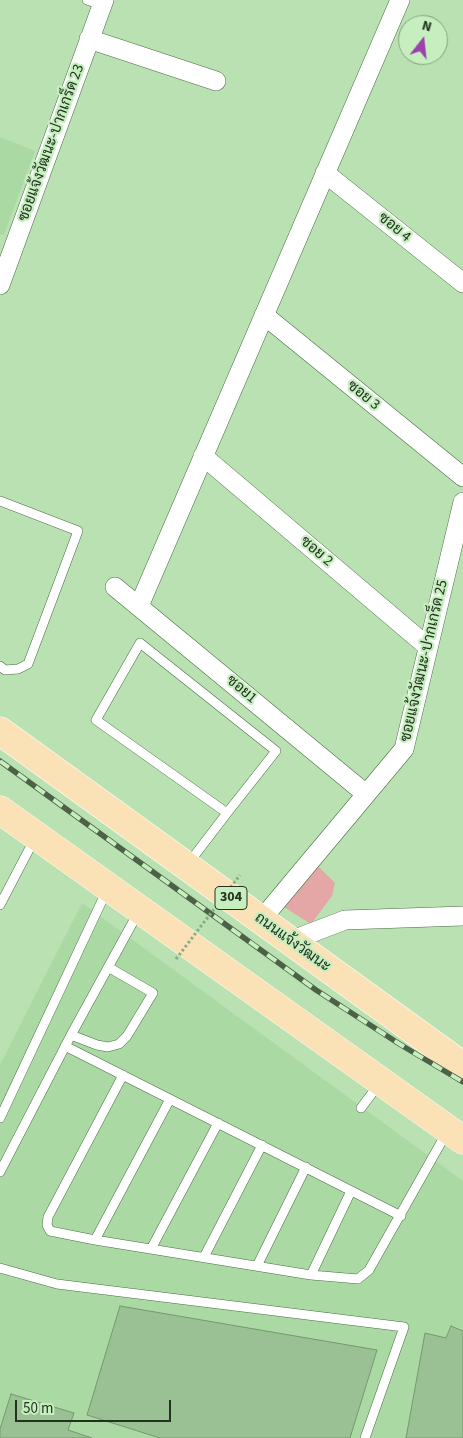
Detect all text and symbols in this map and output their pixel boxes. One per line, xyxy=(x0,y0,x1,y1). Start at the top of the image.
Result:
north arrow xyxy=(398,15,448,65)
text: N xyxy=(420,16,434,37)
street label: ซอยแจ้งวัฒนะ-ปากเกร็ด 23 xyxy=(15,62,89,224)
street label: ซอย 4 xyxy=(374,209,414,247)
street label: ซอย 3 xyxy=(343,377,383,415)
street label: ซอย 2 xyxy=(296,533,336,571)
street label: ซอยแจ้งวัฒนะ-ปากเกร็ด 25 xyxy=(398,578,452,744)
street label: ซอย1 xyxy=(222,672,260,708)
road number: 304 xyxy=(215,886,247,910)
street label: ถนนแจ้งวัฒนะ xyxy=(251,909,333,977)
scale bar xyxy=(18,1390,174,1422)
text: 50 m xyxy=(23,1398,53,1419)

